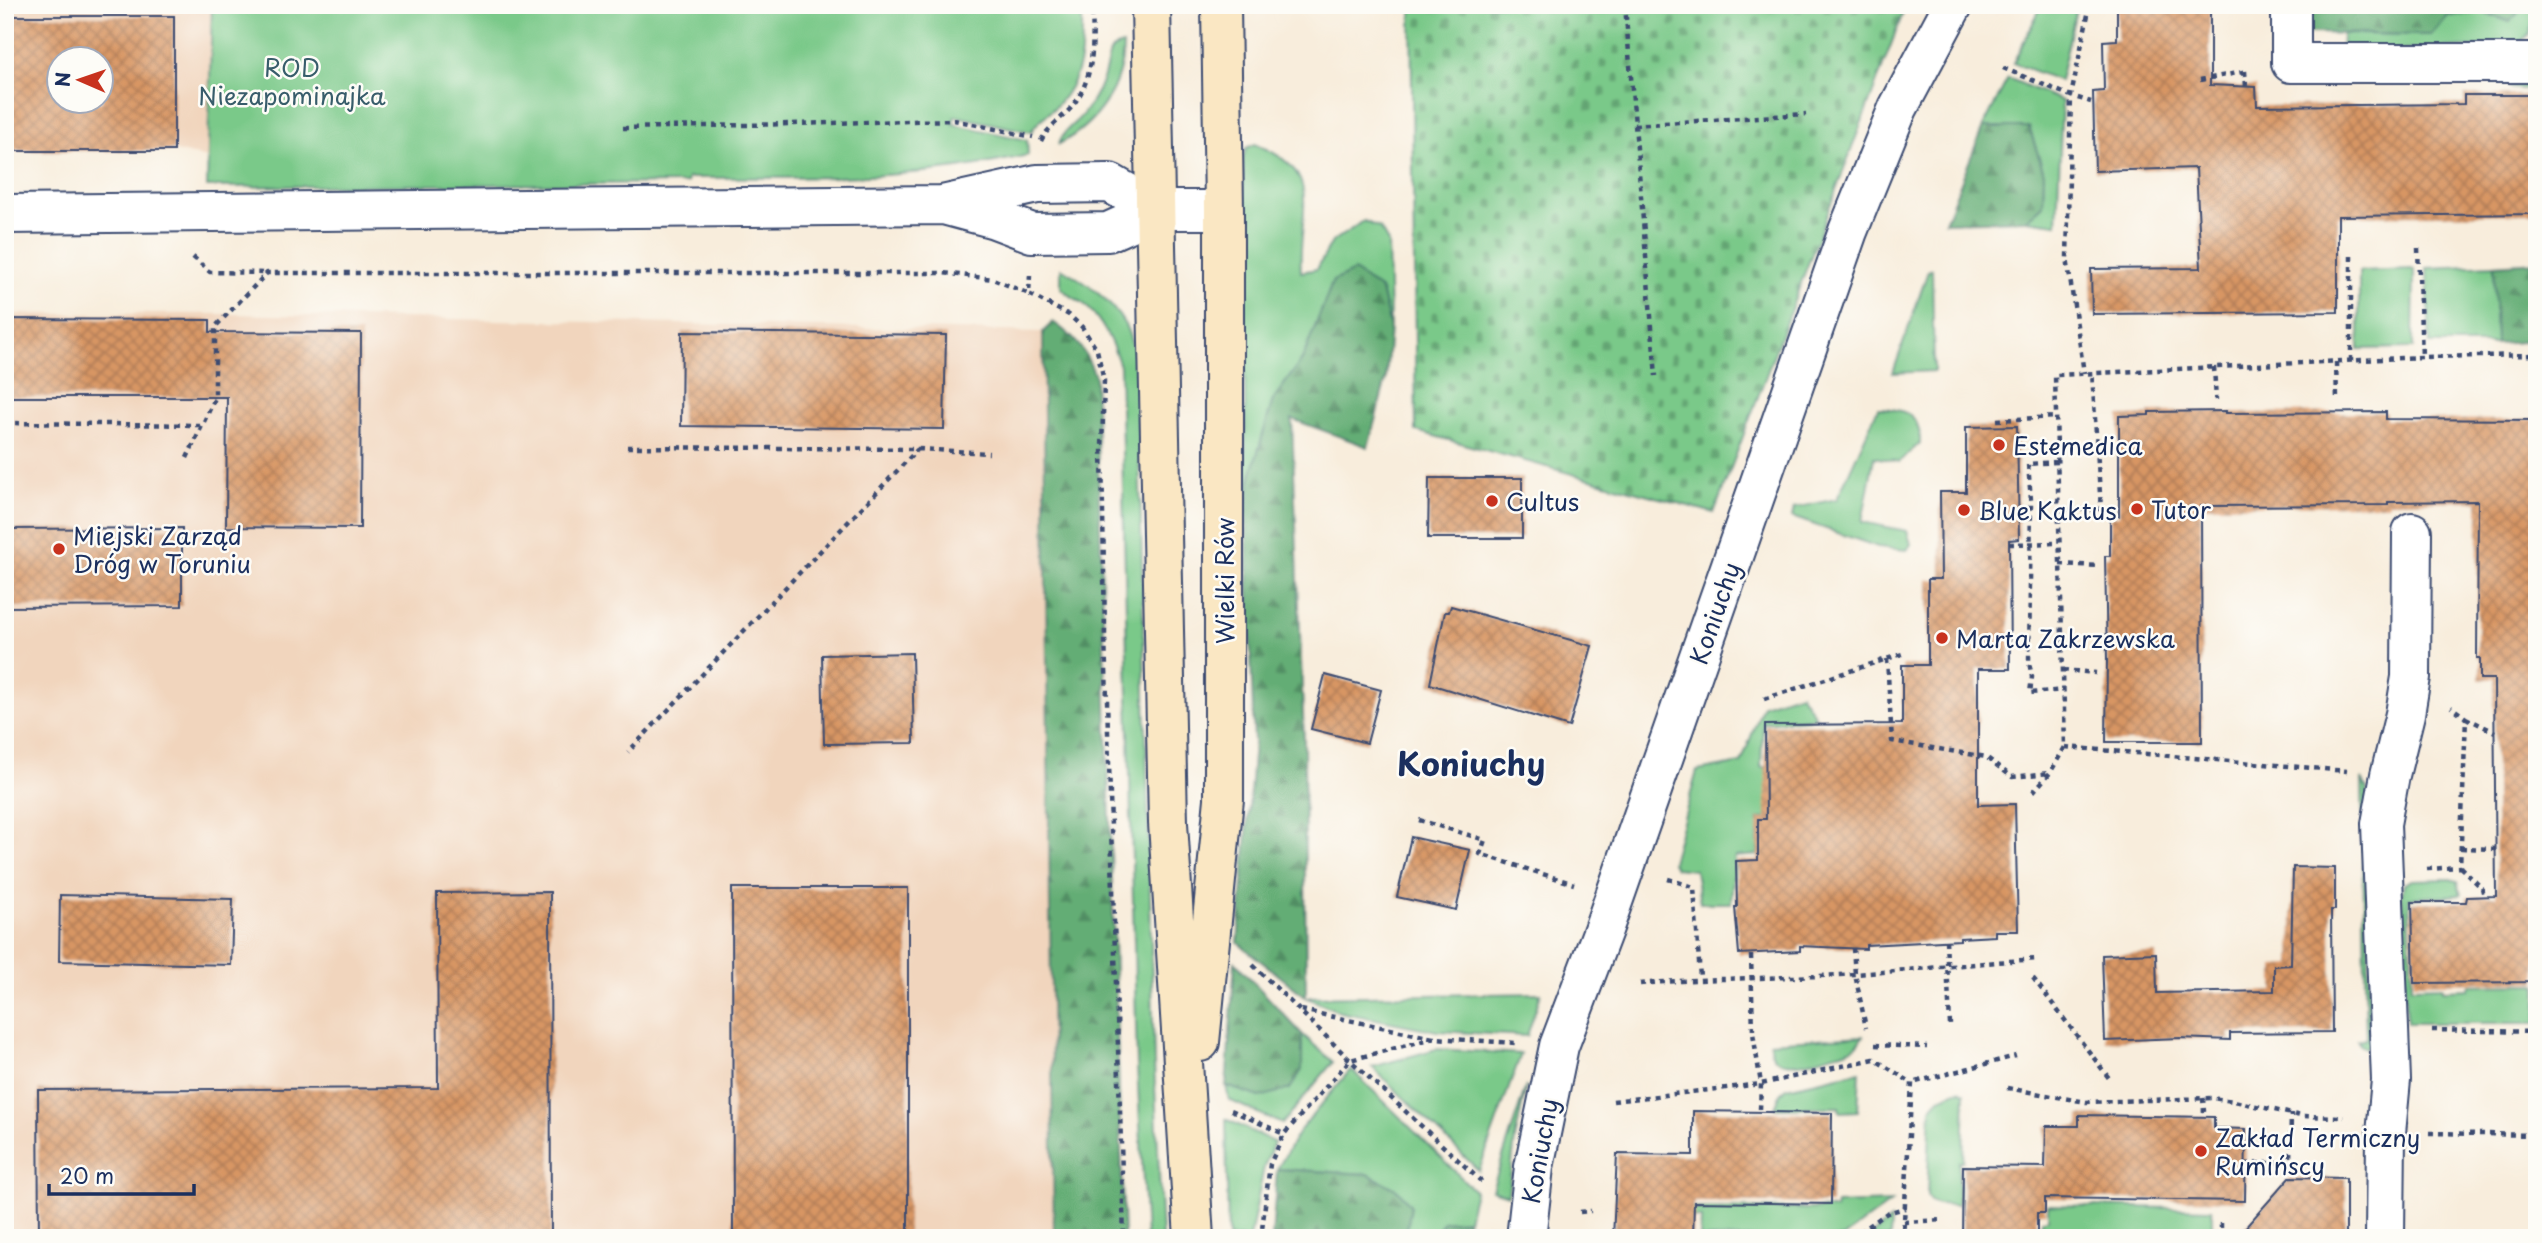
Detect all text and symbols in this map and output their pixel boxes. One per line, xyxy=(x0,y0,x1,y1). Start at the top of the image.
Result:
north arrow xyxy=(46,46,116,116)
park label: ROD Niezapominajka xyxy=(198,49,386,113)
text: N xyxy=(48,71,76,87)
place label: Estemedica xyxy=(2013,427,2143,463)
marker: Estemedica xyxy=(1991,437,2007,453)
place label: Cultus xyxy=(1506,483,1579,519)
place label: Tutor xyxy=(2151,491,2212,527)
place label: Blue Kaktus xyxy=(1978,492,2117,528)
marker: Cultus xyxy=(1484,493,1500,509)
marker: Tutor xyxy=(2129,501,2145,517)
marker: Blue Kaktus xyxy=(1956,502,1972,518)
place label: Miejski Zarząd Dróg w Toruniu xyxy=(73,517,251,581)
street label: Wielki Rów xyxy=(1206,517,1242,644)
marker: Miejski Zarząd Dróg w Toruniu xyxy=(51,541,67,557)
street label: Koniuchy xyxy=(1680,557,1748,669)
place label: Marta Zakrzewska xyxy=(1956,620,2175,656)
marker: Marta Zakrzewska xyxy=(1934,630,1950,646)
district label: Koniuchy xyxy=(1397,739,1545,787)
street label: Koniuchy xyxy=(1512,1095,1566,1207)
place label: Zakład Termiczny Rumińscy xyxy=(2215,1119,2420,1183)
marker: Zakład Termiczny Rumińscy xyxy=(2193,1143,2209,1159)
scale bar xyxy=(49,1152,194,1196)
text: 20 m xyxy=(60,1159,114,1191)

